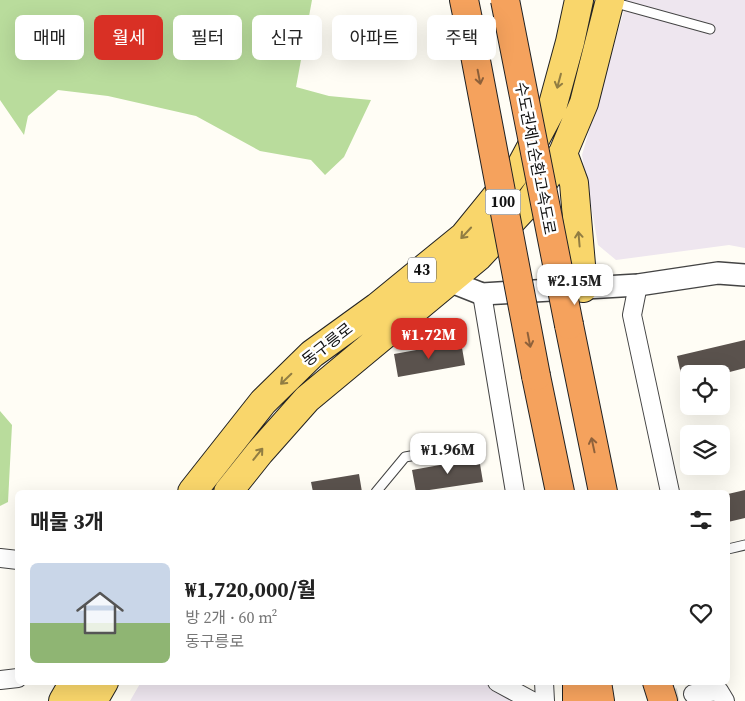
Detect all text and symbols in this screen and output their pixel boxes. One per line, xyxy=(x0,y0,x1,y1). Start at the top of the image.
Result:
chip: 매매 xyxy=(15,15,84,60)
chip: 월세 xyxy=(94,15,163,60)
chip: 필터 xyxy=(173,15,242,60)
chip: 신규 xyxy=(252,15,322,60)
chip: 아파트 xyxy=(332,15,417,60)
chip: 주택 xyxy=(427,15,496,60)
one-way arrow xyxy=(475,69,485,85)
one-way arrow xyxy=(554,73,564,89)
street label: 수도권제1순환고속도로 xyxy=(510,80,562,237)
road number: 100 xyxy=(486,190,520,214)
one-way arrow xyxy=(460,226,472,239)
one-way arrow xyxy=(574,231,584,247)
road number: 43 xyxy=(408,258,436,282)
pin: ₩2.15M xyxy=(534,264,616,306)
text: ₩2.15M xyxy=(548,269,602,291)
street label: 동구릉로 xyxy=(297,317,357,371)
pin: ₩1.72M xyxy=(388,318,470,360)
text: ₩1.72M xyxy=(402,323,456,345)
one-way arrow xyxy=(525,331,535,347)
map controls xyxy=(680,365,730,475)
button: locate xyxy=(680,365,730,415)
one-way arrow xyxy=(280,373,292,385)
button: layers xyxy=(680,425,730,475)
pin: ₩1.96M xyxy=(407,432,489,475)
one-way arrow xyxy=(588,437,598,453)
text: ₩1.96M xyxy=(421,438,475,460)
one-way arrow xyxy=(252,448,263,461)
icon: filters xyxy=(687,506,715,534)
text: 매물 3개 xyxy=(30,507,104,536)
text: ₩1,720,000/월 xyxy=(185,575,316,604)
icon: home xyxy=(70,583,130,643)
icon: heart xyxy=(687,599,715,627)
text: 방 2개 · 60 m² xyxy=(185,606,277,628)
text: 동구릉로 xyxy=(185,630,244,652)

